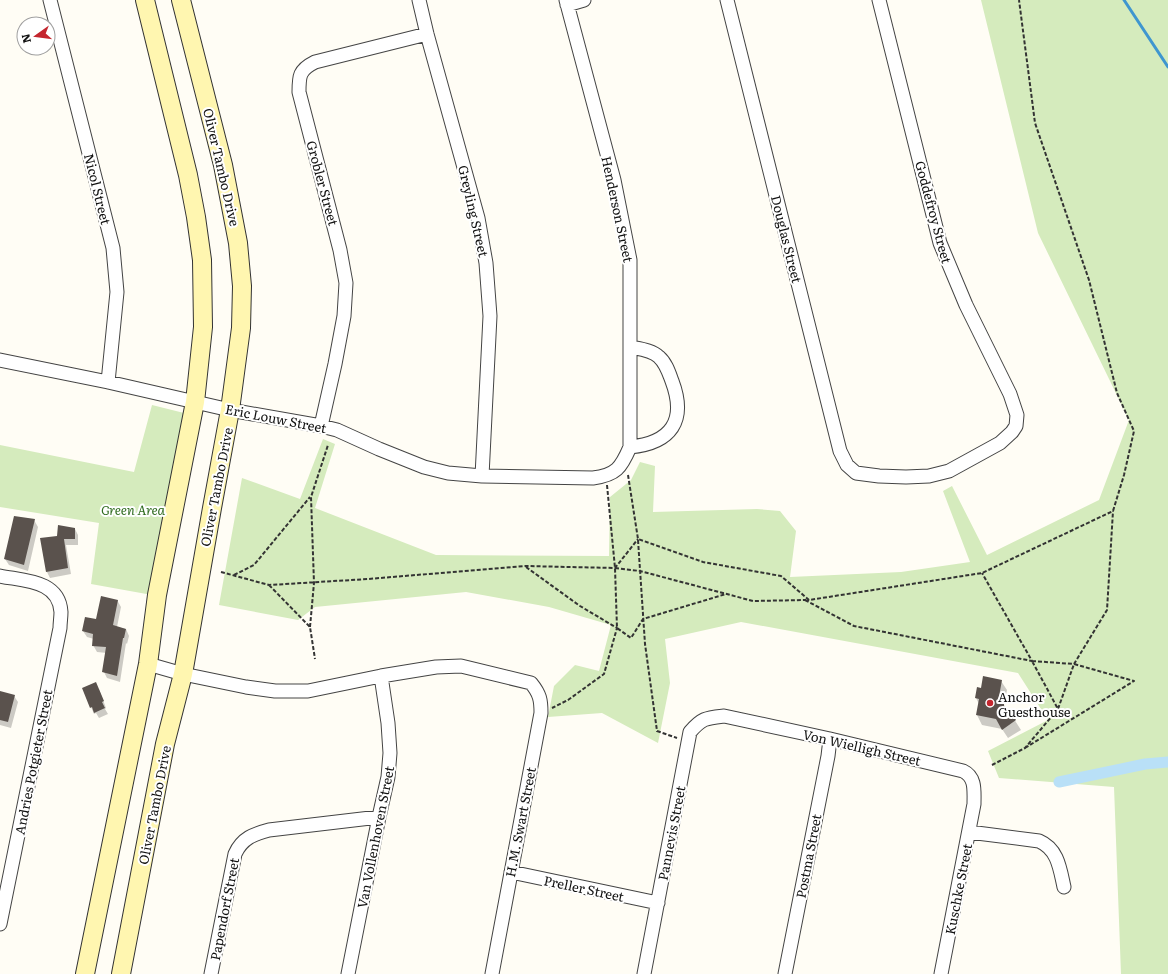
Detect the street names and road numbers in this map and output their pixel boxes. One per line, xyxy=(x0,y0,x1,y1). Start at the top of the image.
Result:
street label: Oliver Tambo Drive xyxy=(199,106,245,228)
street label: Grobler Street xyxy=(303,138,344,228)
street label: Nicol Street xyxy=(80,151,116,227)
street label: Henderson Street xyxy=(597,154,639,265)
street label: Goddefroy Street xyxy=(911,159,957,266)
street label: Greyling Street xyxy=(454,163,494,260)
street label: Douglas Street xyxy=(767,193,807,286)
street label: Eric Louw Street xyxy=(224,399,329,437)
street label: Oliver Tambo Drive xyxy=(195,426,237,548)
street label: Andries Potgieter Street xyxy=(10,687,57,836)
street label: Von Wielligh Street xyxy=(801,724,924,770)
street label: Oliver Tambo Drive xyxy=(133,744,175,866)
street label: Van Vollenhoven Street xyxy=(352,763,398,910)
street label: H.M. Swart Street xyxy=(500,765,540,879)
street label: Pannevis Street xyxy=(653,783,690,882)
street label: Postma Street xyxy=(791,812,826,900)
street label: Kuschke Street xyxy=(940,841,976,936)
street label: Papendorf Street xyxy=(205,855,243,962)
street label: Preller Street xyxy=(542,870,627,906)

